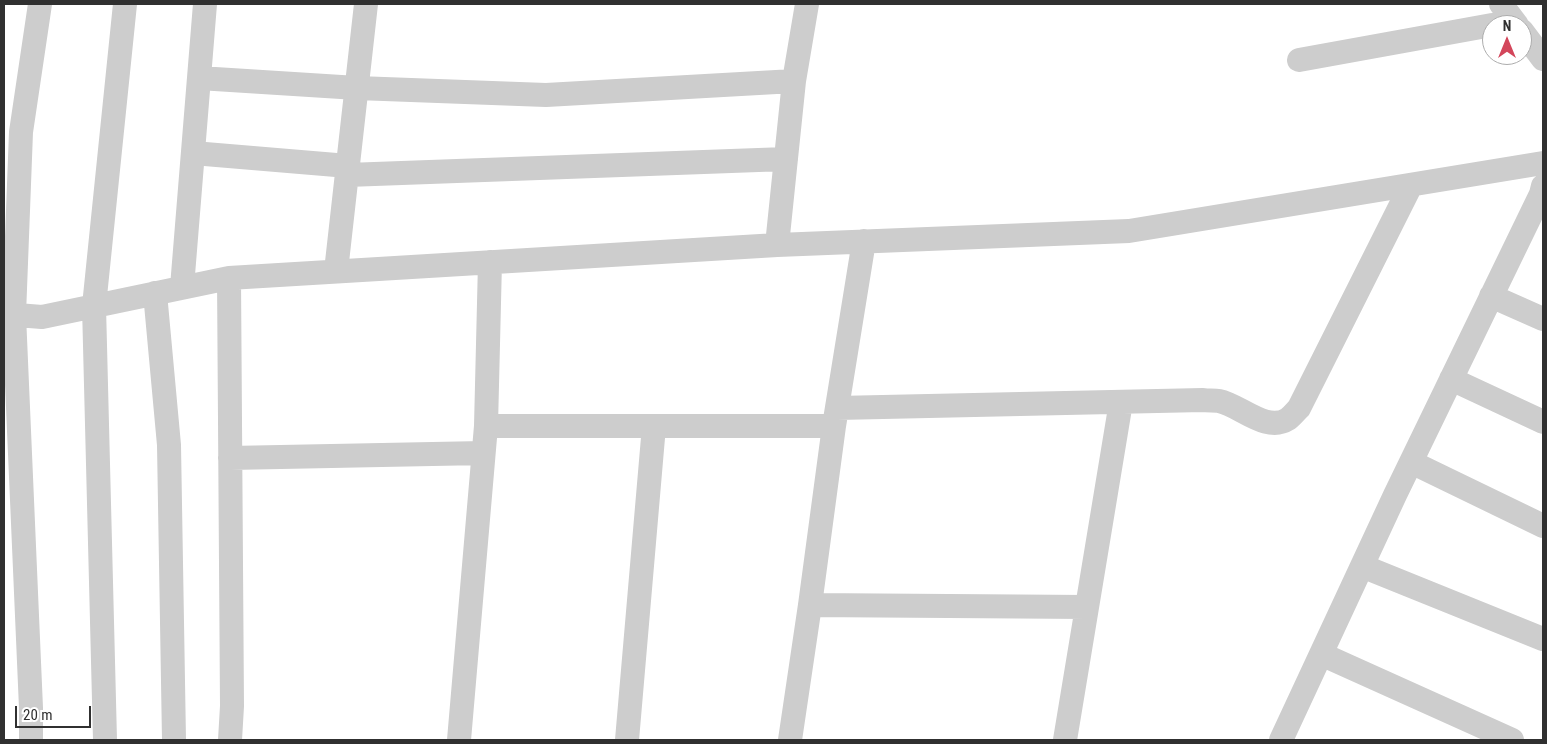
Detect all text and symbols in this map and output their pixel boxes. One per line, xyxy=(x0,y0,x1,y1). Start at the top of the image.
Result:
north arrow xyxy=(1482,15,1532,65)
text: N xyxy=(1503,18,1511,34)
scale bar xyxy=(18,696,94,728)
text: 20 m xyxy=(23,706,53,724)

